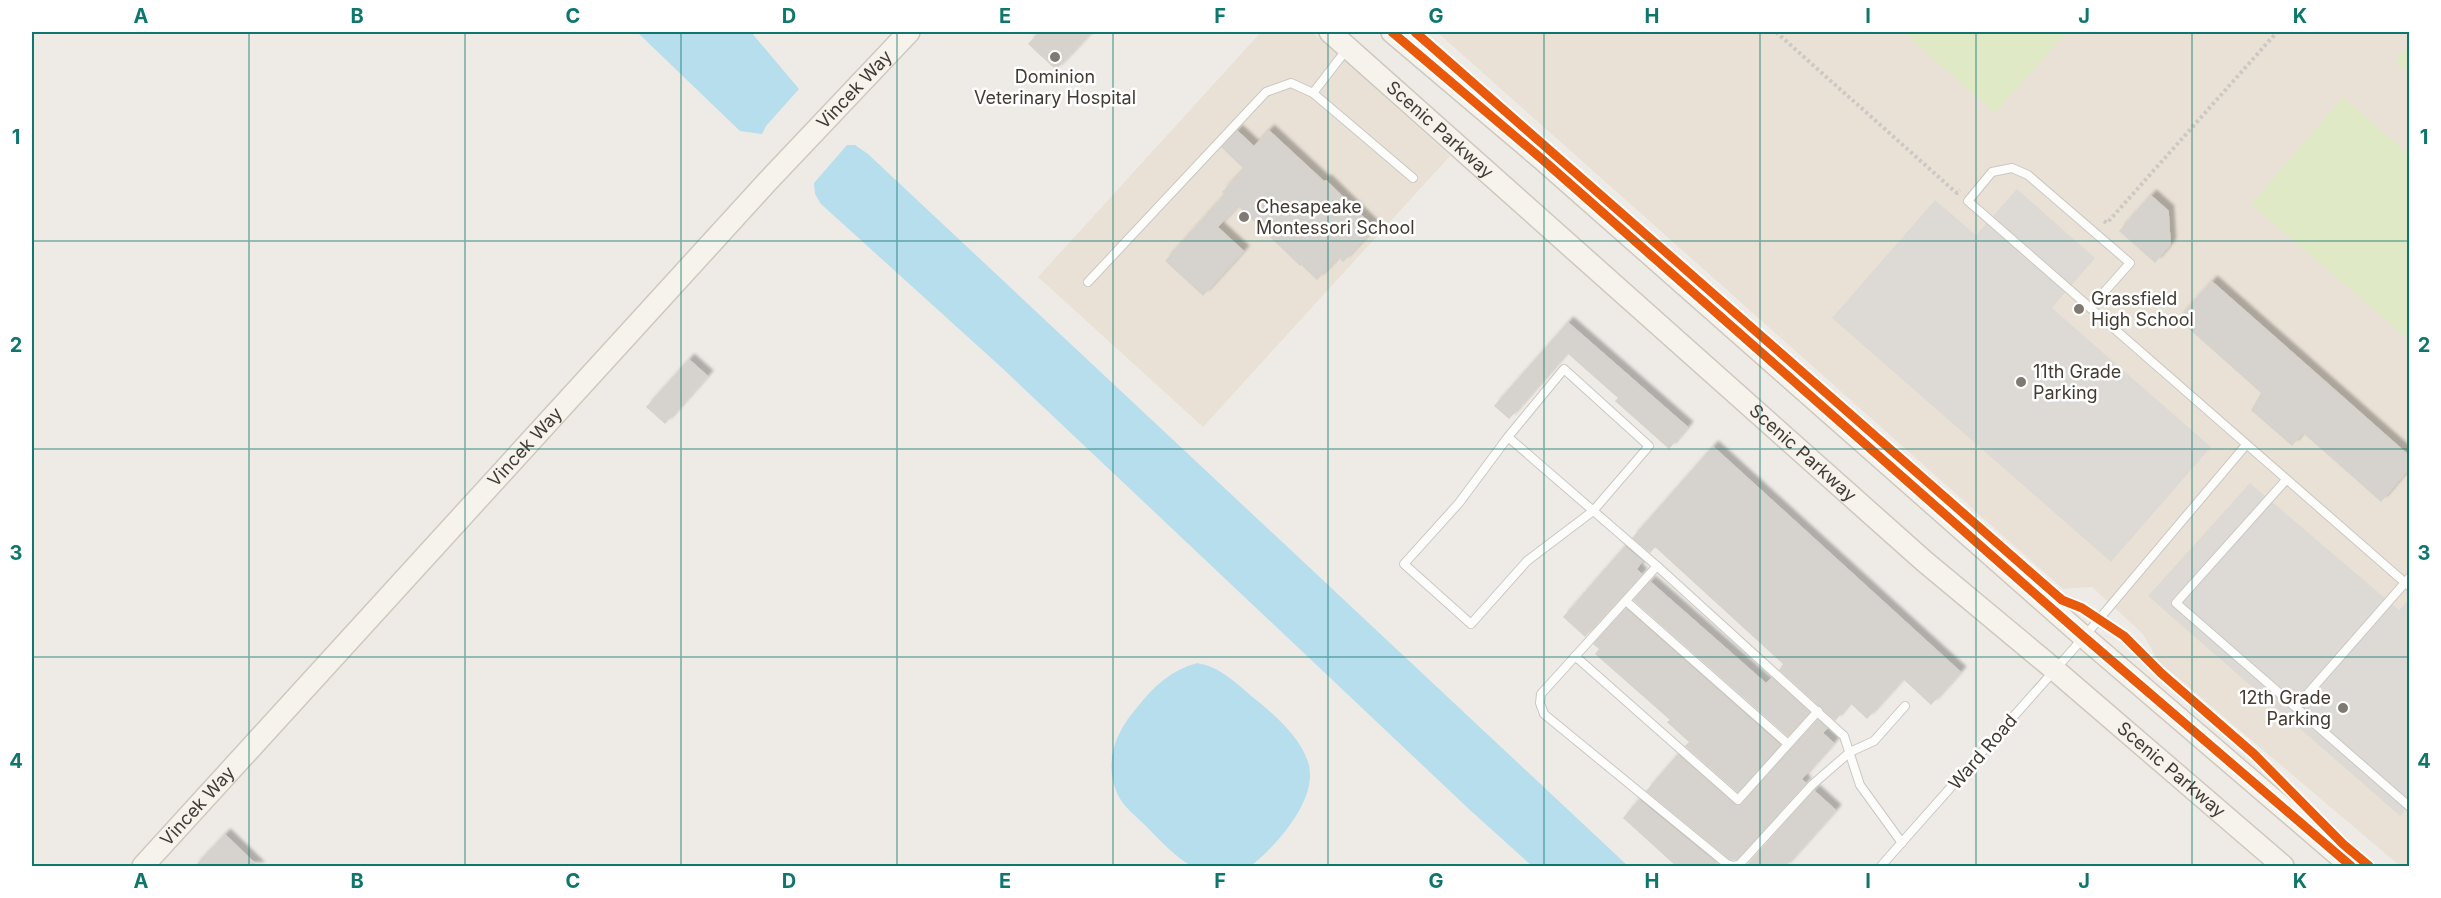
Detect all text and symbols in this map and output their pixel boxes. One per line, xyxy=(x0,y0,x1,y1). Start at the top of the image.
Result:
text: A xyxy=(134,4,149,28)
text: B xyxy=(350,4,364,28)
text: C xyxy=(566,4,580,28)
text: D xyxy=(782,4,796,28)
text: E xyxy=(999,4,1011,28)
text: F xyxy=(1214,4,1226,28)
text: G xyxy=(1428,4,1444,28)
text: H xyxy=(1645,4,1659,28)
text: I xyxy=(1865,4,1871,28)
text: J xyxy=(2078,4,2090,28)
text: K xyxy=(2293,4,2307,28)
street label: Vincek Way xyxy=(812,46,896,133)
marker: Dominion Veterinary Hospital xyxy=(1048,50,1062,64)
place label: Dominion Veterinary Hospital xyxy=(974,66,1136,108)
street label: Scenic Parkway xyxy=(1382,76,1498,182)
text: 1 xyxy=(12,125,20,149)
text: 1 xyxy=(2420,125,2428,149)
place label: Chesapeake Montessori School xyxy=(1256,196,1415,238)
marker: Chesapeake Montessori School xyxy=(1237,210,1251,224)
place label: Grassfield High School xyxy=(2091,288,2194,330)
marker: Grassfield High School xyxy=(2072,302,2086,316)
text: 2 xyxy=(10,333,22,357)
text: 2 xyxy=(2418,333,2430,357)
place label: 11th Grade Parking xyxy=(2033,361,2121,403)
marker: 11th Grade Parking xyxy=(2014,375,2028,389)
street label: Scenic Parkway xyxy=(1745,400,1861,506)
street label: Vincek Way xyxy=(483,403,566,491)
text: 3 xyxy=(10,541,22,565)
text: 3 xyxy=(2418,541,2430,565)
place label: 12th Grade Parking xyxy=(2239,687,2331,729)
marker: 12th Grade Parking xyxy=(2336,701,2350,715)
street label: Ward Road xyxy=(1944,710,2021,794)
street label: Scenic Parkway xyxy=(2113,717,2230,822)
text: 4 xyxy=(9,749,23,773)
text: 4 xyxy=(2417,749,2431,773)
street label: Vincek Way xyxy=(156,762,239,850)
text: A xyxy=(134,869,149,893)
text: B xyxy=(350,869,364,893)
text: C xyxy=(566,869,580,893)
text: D xyxy=(782,869,796,893)
text: E xyxy=(999,869,1011,893)
text: F xyxy=(1214,869,1226,893)
text: G xyxy=(1428,869,1444,893)
text: H xyxy=(1645,869,1659,893)
text: I xyxy=(1865,869,1871,893)
text: J xyxy=(2078,869,2090,893)
text: K xyxy=(2293,869,2307,893)

